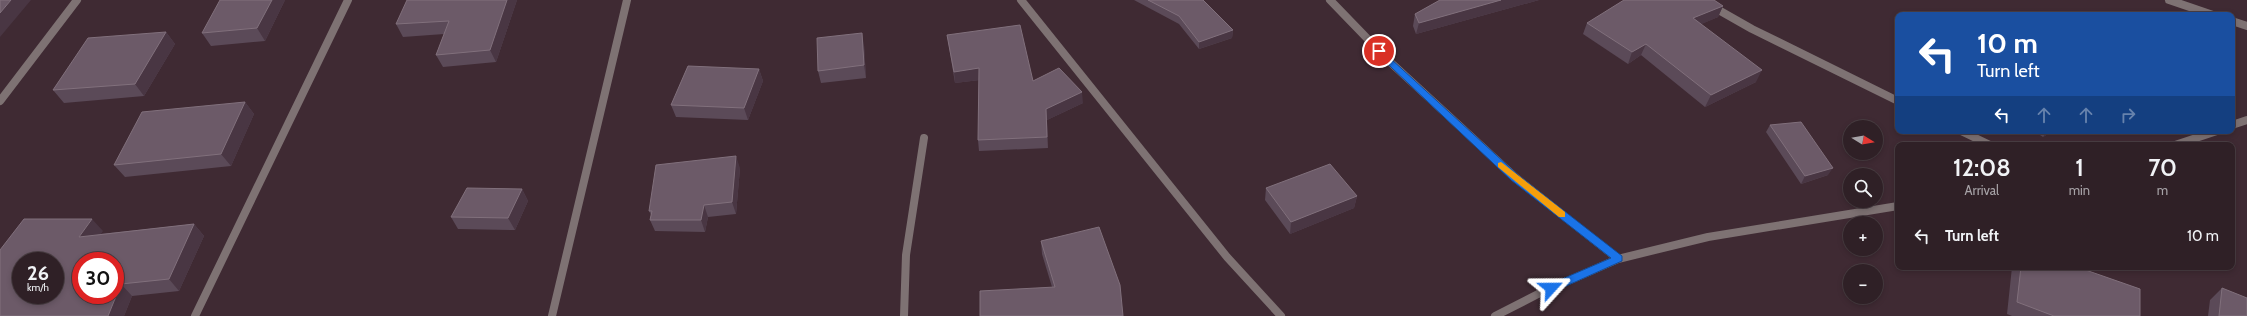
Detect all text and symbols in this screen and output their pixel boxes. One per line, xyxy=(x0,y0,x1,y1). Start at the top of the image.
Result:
text: 10 m xyxy=(1977,26,2038,60)
icon: left xyxy=(1911,28,1963,80)
pin xyxy=(1362,34,1396,68)
icon: arrive xyxy=(1368,40,1390,62)
text: Turn left xyxy=(1977,60,2040,82)
icon: left xyxy=(1991,104,2013,126)
icon: ahead xyxy=(2033,104,2055,126)
icon: ahead xyxy=(2075,104,2097,126)
icon: right xyxy=(2117,104,2139,126)
north arrow xyxy=(1843,120,1883,160)
map controls xyxy=(1843,120,1883,304)
text: 12:08 xyxy=(1953,153,2011,182)
text: 1 xyxy=(2075,153,2084,182)
text: 70 xyxy=(2148,153,2177,182)
button: search xyxy=(1843,168,1883,208)
text: Arrival xyxy=(1965,182,1999,198)
text: min xyxy=(2069,182,2090,198)
text: m xyxy=(2157,182,2168,198)
button: + xyxy=(1843,216,1883,256)
icon: left xyxy=(1911,225,1933,247)
text: Turn left xyxy=(1945,227,1999,245)
text: 10 m xyxy=(2187,227,2219,245)
speed limit sign: 30 xyxy=(72,252,124,304)
text: 26 xyxy=(27,261,49,285)
button: − xyxy=(1843,264,1883,304)
position arrow xyxy=(1530,267,1572,309)
text: km/h xyxy=(27,281,49,294)

